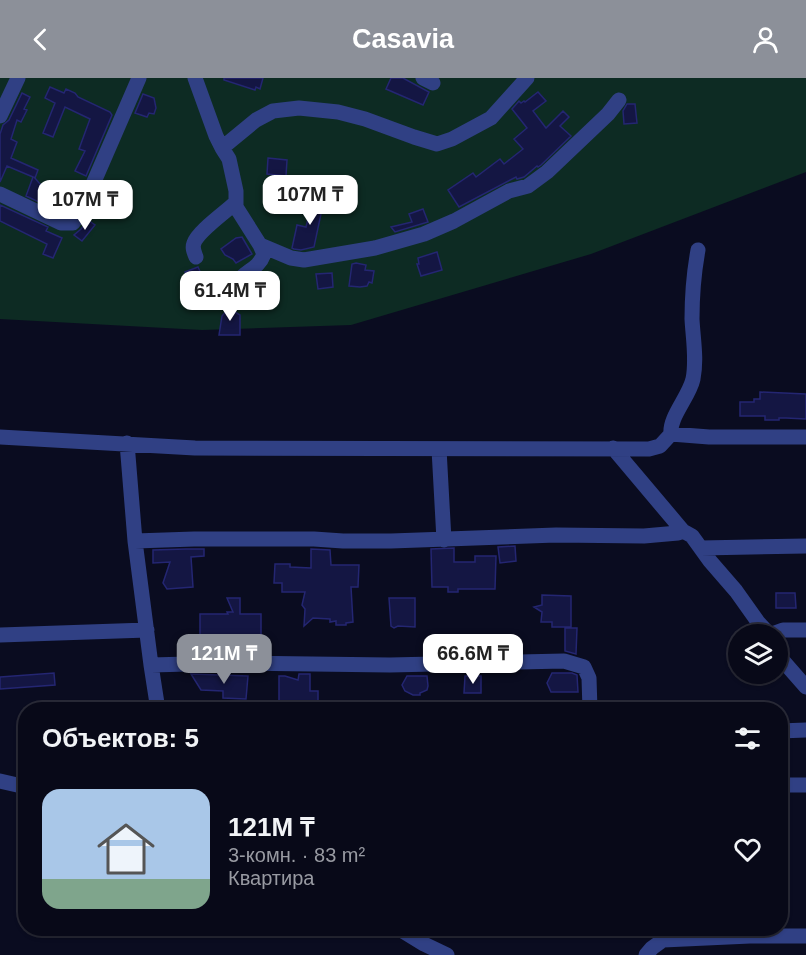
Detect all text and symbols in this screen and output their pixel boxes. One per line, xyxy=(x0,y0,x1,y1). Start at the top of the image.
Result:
icon: back xyxy=(24,23,57,56)
icon: person xyxy=(749,23,782,56)
text: Casavia xyxy=(352,24,454,54)
pin: 107M ₸ xyxy=(261,175,359,226)
pin: 107M ₸ xyxy=(36,180,134,231)
text: 107M ₸ xyxy=(277,183,343,205)
text: 107M ₸ xyxy=(52,188,118,210)
pin: 61.4M ₸ xyxy=(175,271,285,322)
text: 61.4M ₸ xyxy=(194,279,266,301)
map controls xyxy=(728,624,788,684)
button: layers xyxy=(728,624,788,684)
pin: 121M ₸ xyxy=(175,634,273,685)
pin: 66.6M ₸ xyxy=(418,634,528,685)
text: 121M ₸ xyxy=(191,642,257,664)
text: 66.6M ₸ xyxy=(437,642,509,664)
icon: filters xyxy=(731,722,764,755)
text: Объектов: 5 xyxy=(42,723,199,753)
text: 121M ₸ xyxy=(228,812,314,842)
icon: home xyxy=(90,813,162,885)
icon: heart xyxy=(731,833,764,866)
text: 3-комн. · 83 m² xyxy=(228,844,365,866)
text: Квартира xyxy=(228,867,314,889)

